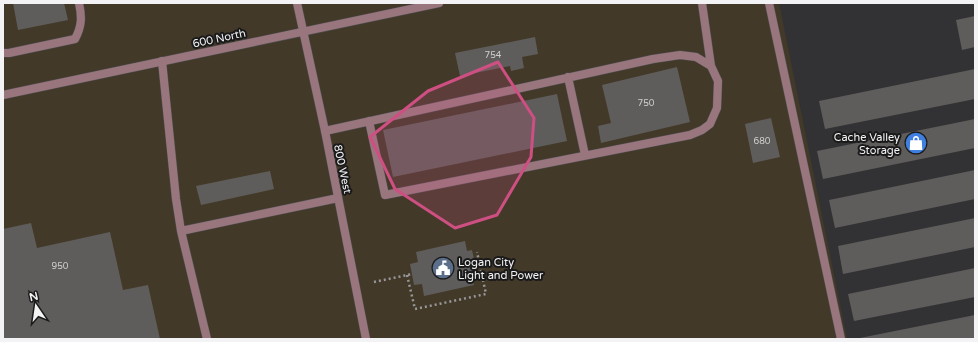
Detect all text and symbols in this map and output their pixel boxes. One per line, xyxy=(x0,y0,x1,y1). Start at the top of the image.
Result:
street label: 600 North xyxy=(191,27,247,50)
house number: 754 xyxy=(485,50,502,61)
house number: 750 xyxy=(638,98,655,109)
shop icon: Cache Valley Storage xyxy=(903,130,929,156)
place label: Cache Valley Storage xyxy=(834,131,900,157)
house number: 680 xyxy=(754,136,771,147)
street label: 800 West xyxy=(331,143,354,195)
public building icon: Logan City Light and Power xyxy=(430,255,456,281)
place label: Logan City Light and Power xyxy=(458,256,544,282)
house number: 950 xyxy=(52,261,69,272)
north arrow xyxy=(16,286,56,326)
text: N xyxy=(28,289,40,304)

